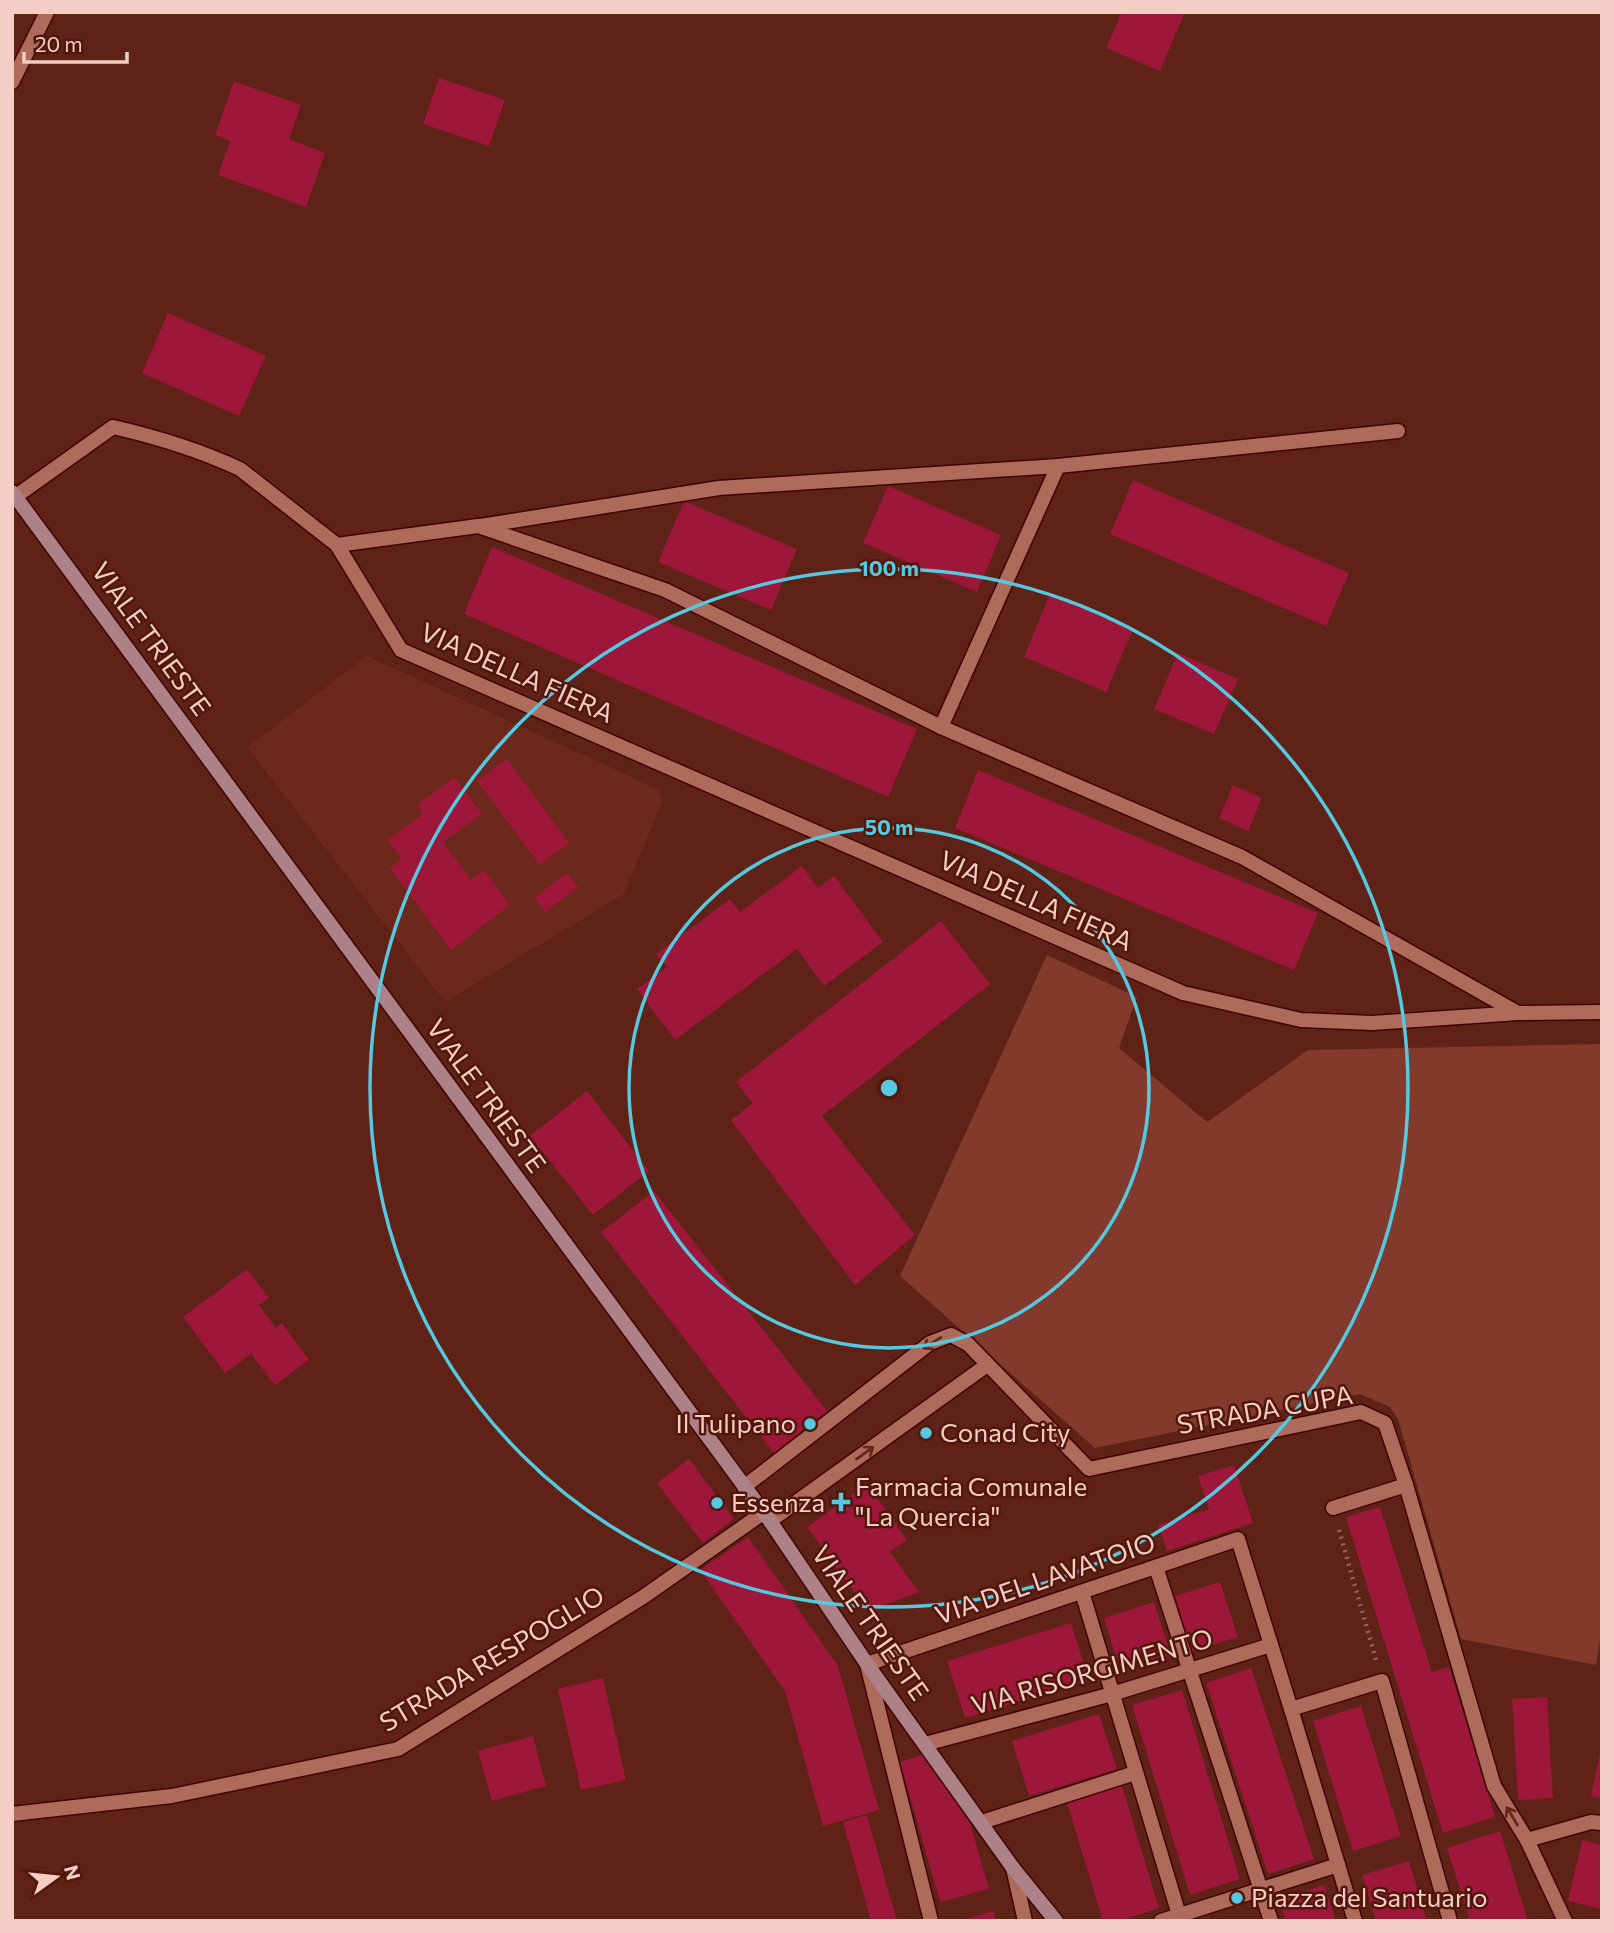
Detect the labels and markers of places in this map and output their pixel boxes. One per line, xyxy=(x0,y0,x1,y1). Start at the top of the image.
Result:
centre of rings xyxy=(877,1076,901,1100)
place label: Il Tulipano xyxy=(675,1407,796,1438)
marker: Il Tulipano xyxy=(802,1416,818,1432)
place label: Conad City xyxy=(940,1416,1070,1447)
marker: Conad City xyxy=(918,1425,934,1441)
place label: Farmacia Comunale "La Quercia" xyxy=(855,1470,1087,1531)
place label: Essenza xyxy=(731,1486,825,1517)
marker: Farmacia Comunale "La Quercia" xyxy=(833,1494,849,1510)
marker: Essenza xyxy=(709,1495,725,1511)
place label: Piazza del Santuario xyxy=(1251,1881,1487,1912)
marker: Piazza del Santuario xyxy=(1229,1890,1245,1906)

